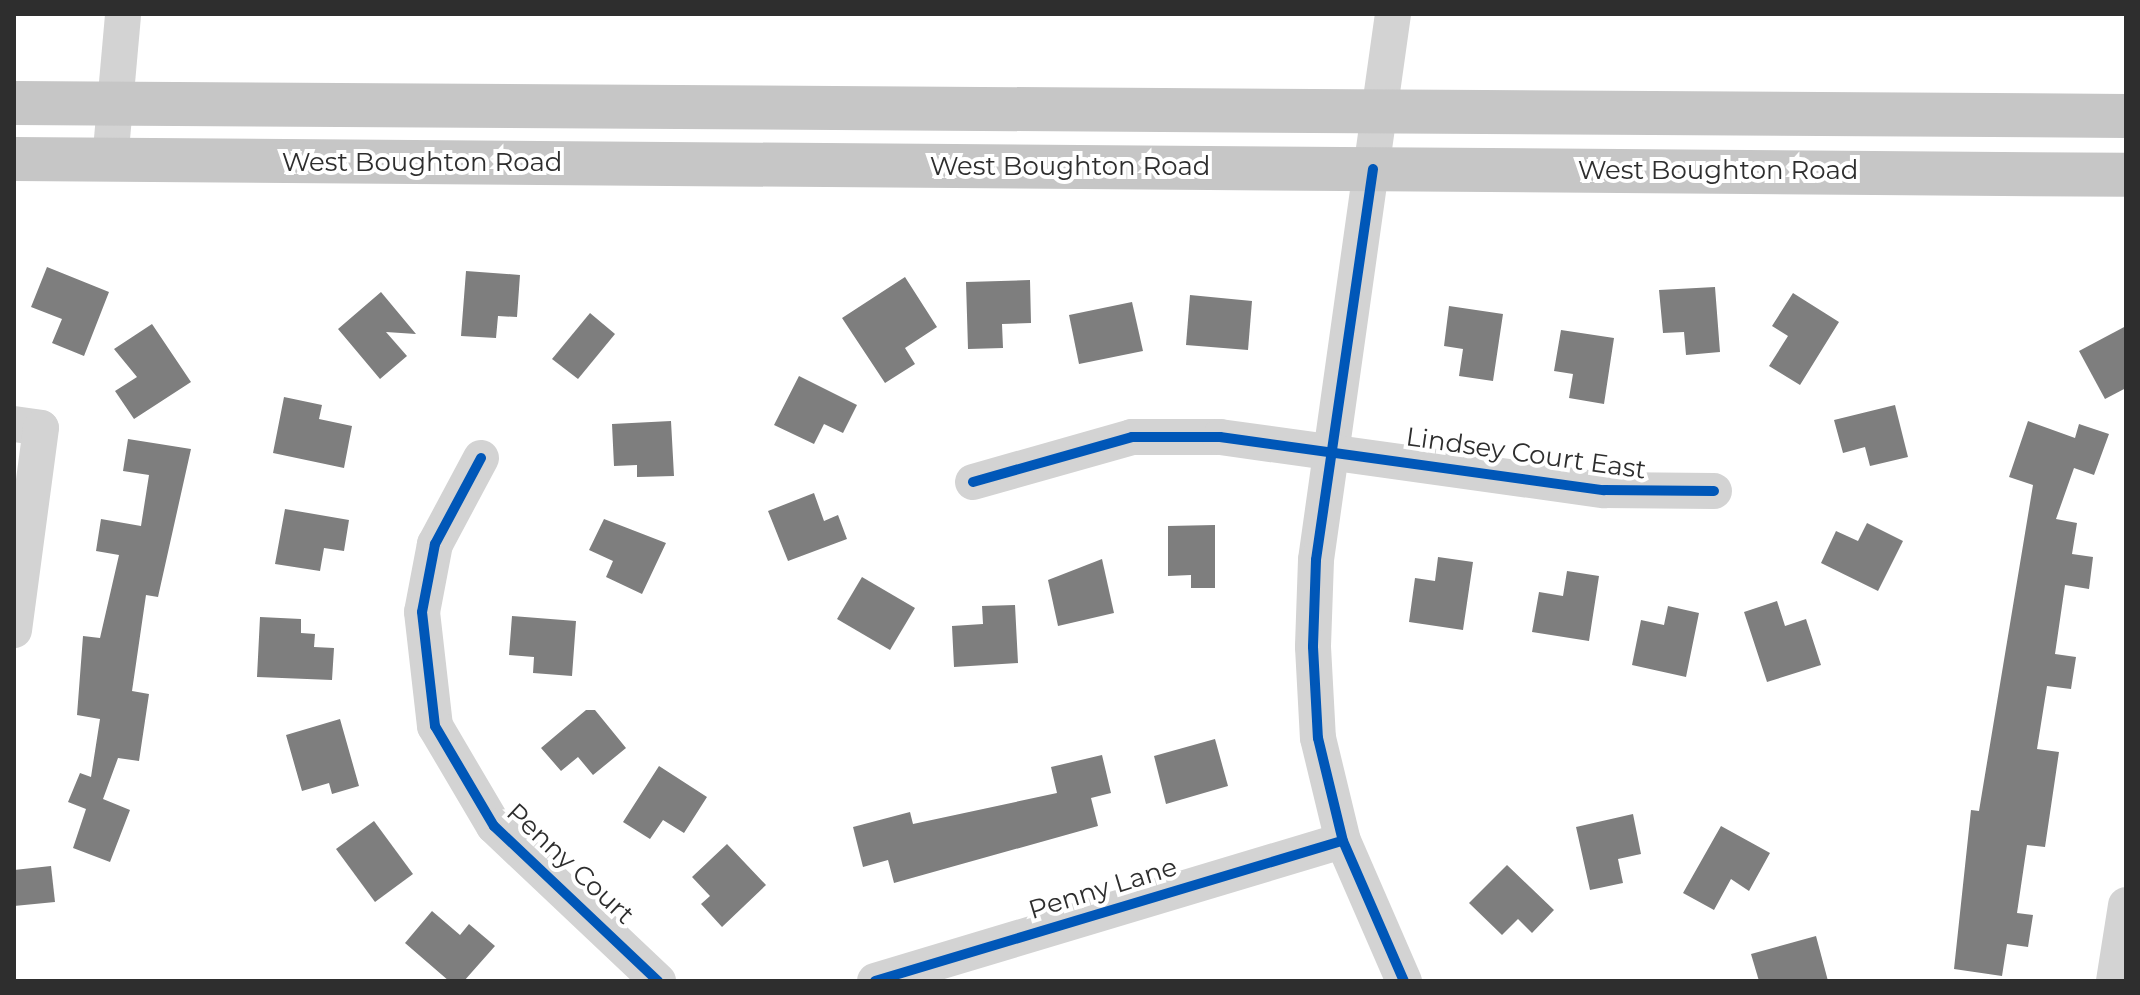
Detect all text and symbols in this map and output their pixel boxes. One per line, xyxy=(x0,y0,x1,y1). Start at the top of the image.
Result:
street label: West Boughton Road xyxy=(282,147,562,179)
street label: West Boughton Road xyxy=(930,151,1210,183)
street label: West Boughton Road xyxy=(1578,155,1858,187)
street label: Lindsey Court East xyxy=(1404,422,1648,486)
street label: Penny Court xyxy=(500,797,640,931)
street label: Penny Lane xyxy=(1025,852,1181,926)

